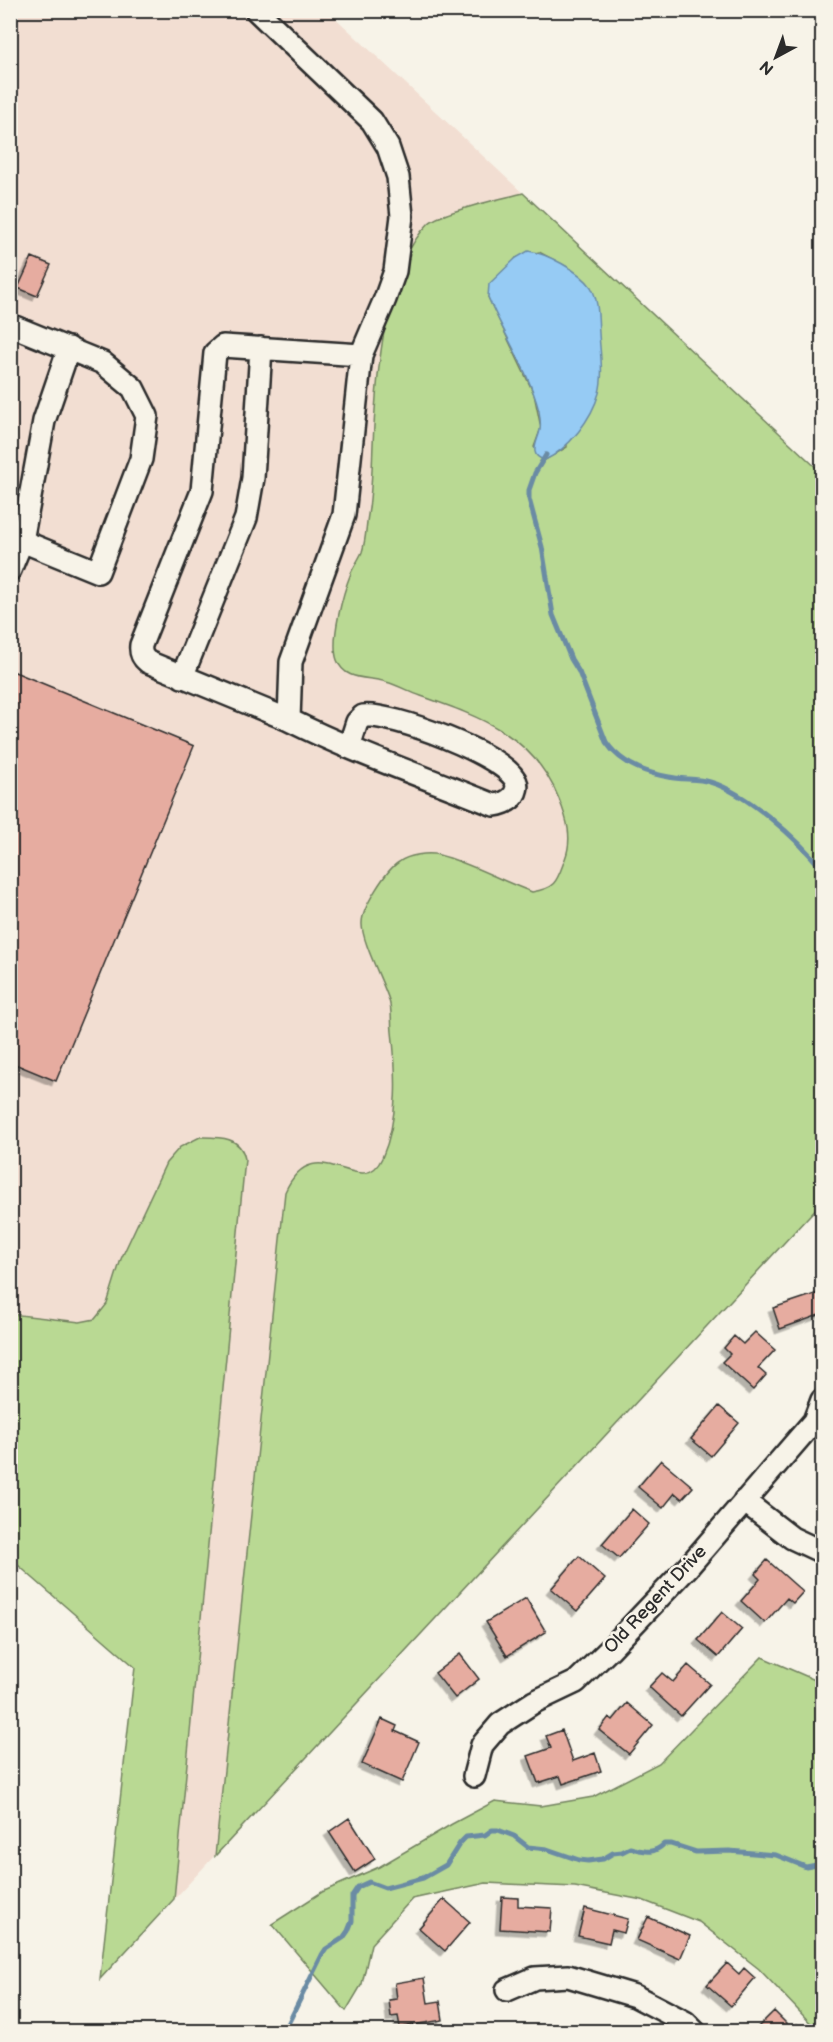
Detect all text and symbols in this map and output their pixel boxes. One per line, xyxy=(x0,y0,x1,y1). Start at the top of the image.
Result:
north arrow xyxy=(746,27,806,87)
text: N xyxy=(756,56,778,78)
street label: Old Regent Drive xyxy=(600,1541,711,1658)

